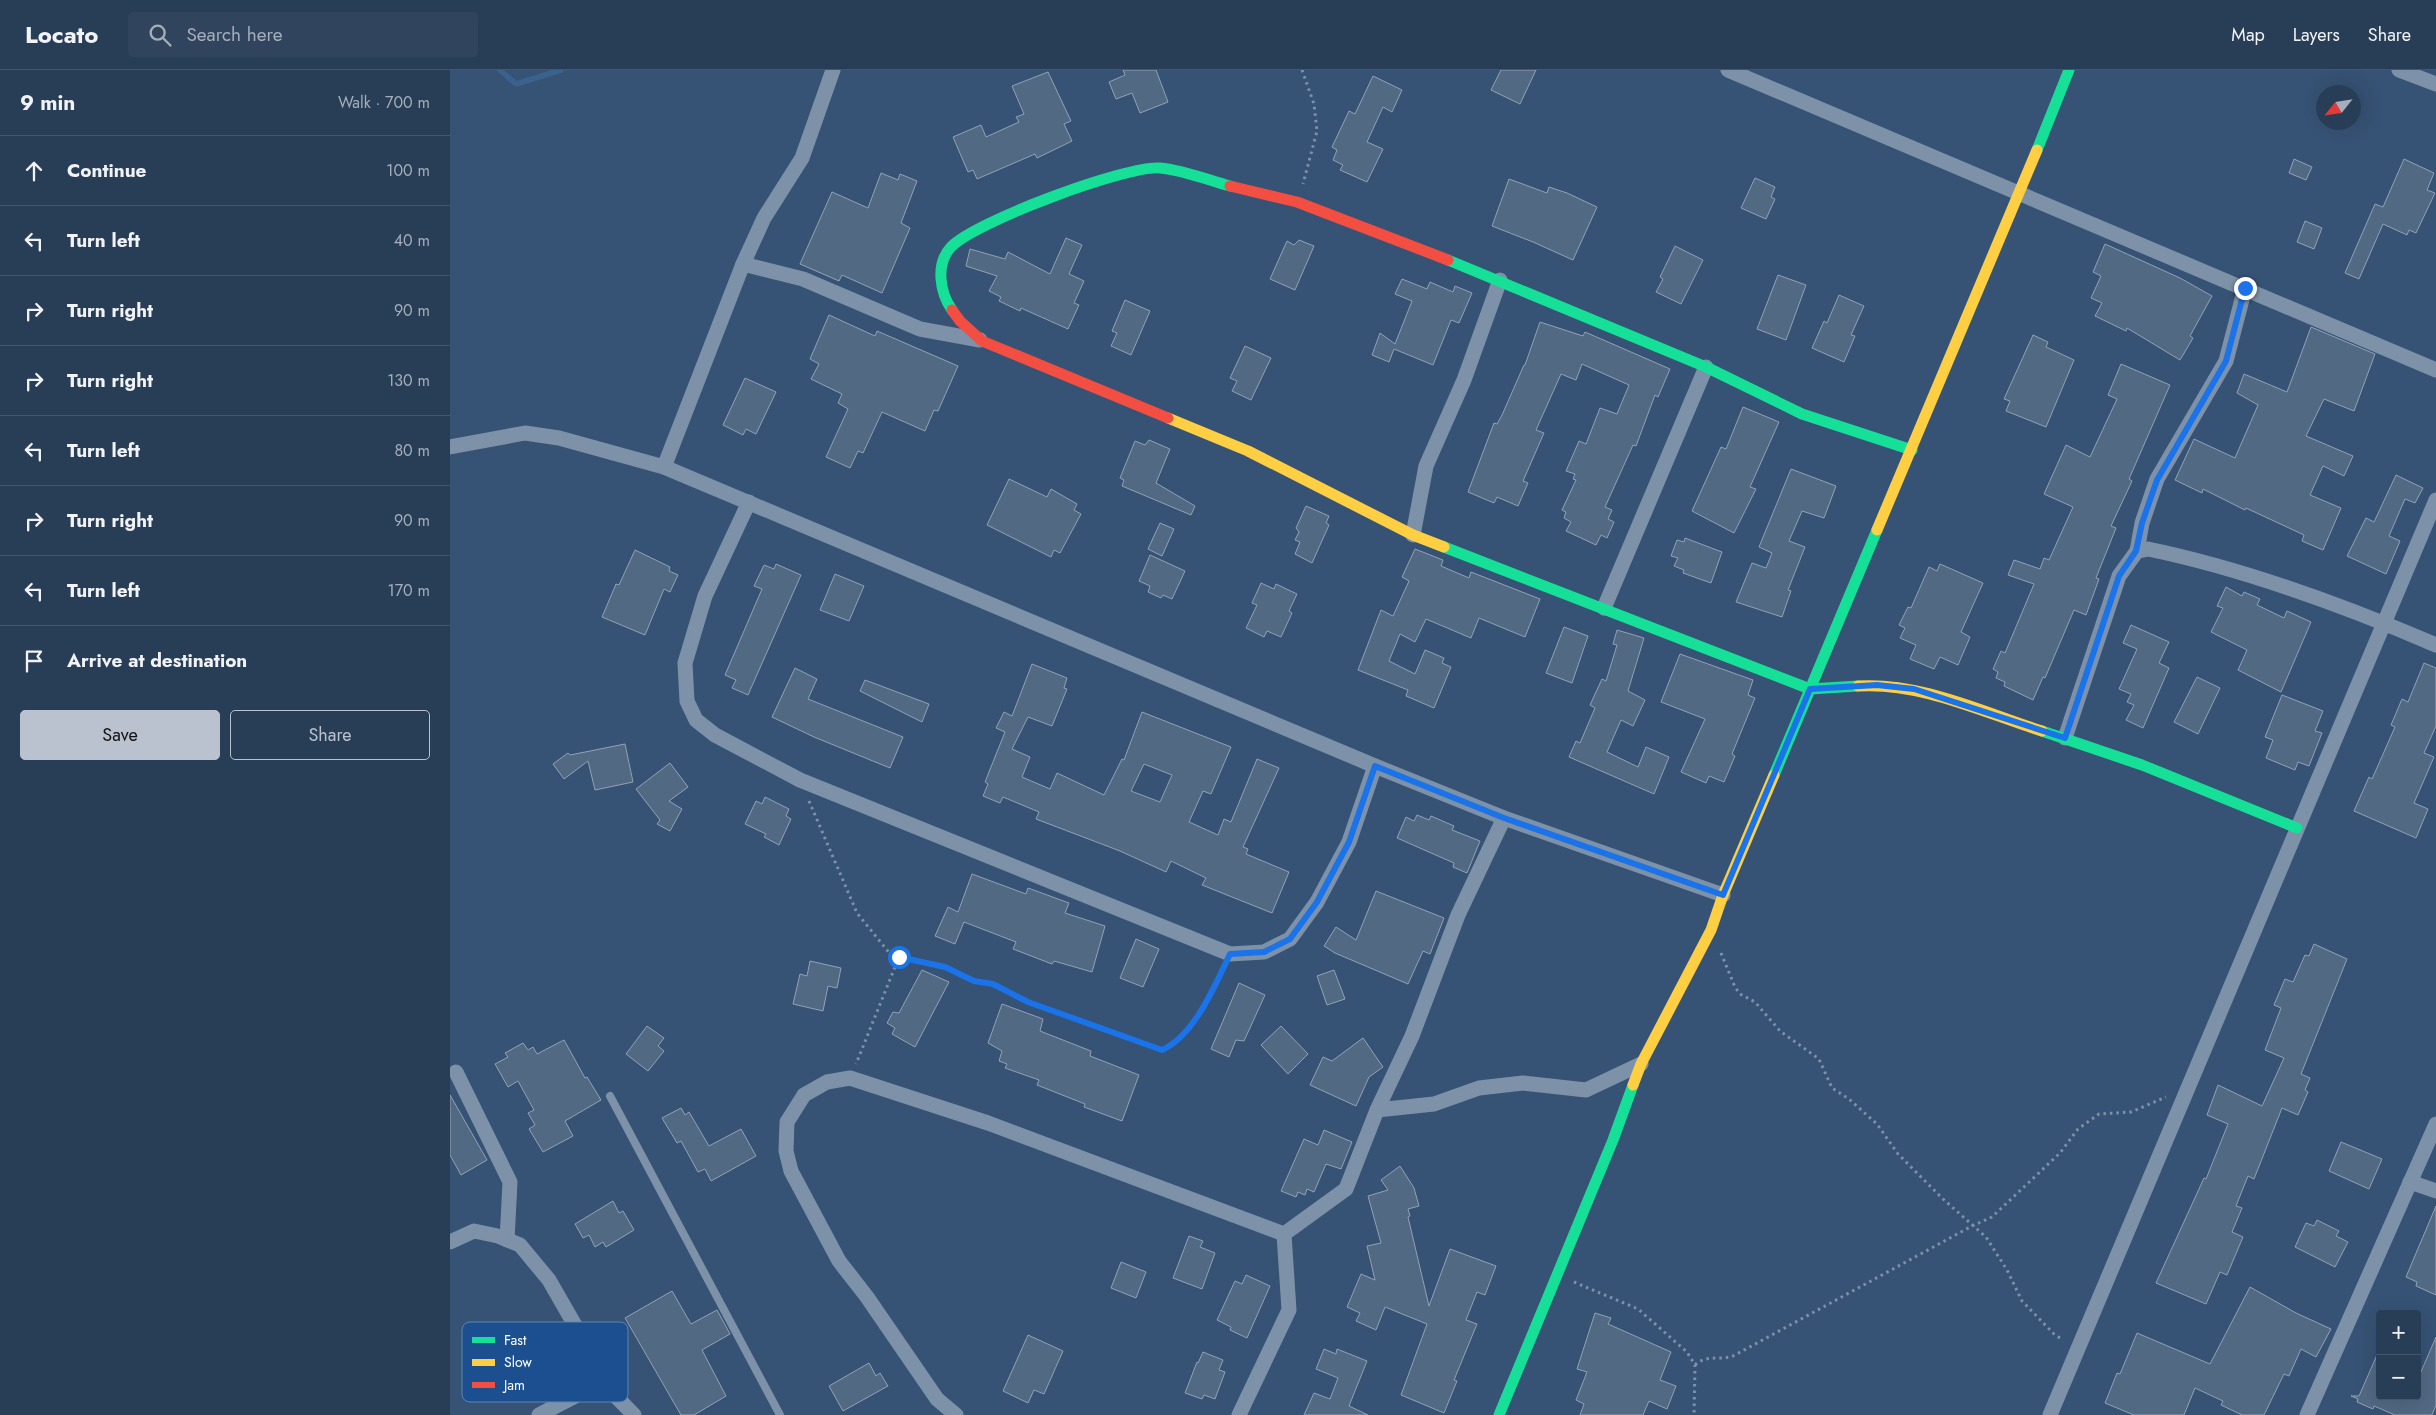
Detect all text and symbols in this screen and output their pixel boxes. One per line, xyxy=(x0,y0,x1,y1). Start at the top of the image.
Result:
search box xyxy=(128,12,478,57)
text: Locato xyxy=(25,17,98,52)
icon: search xyxy=(146,21,174,49)
text: Search here xyxy=(186,21,283,48)
text: Map xyxy=(2231,22,2265,48)
text: Layers xyxy=(2293,22,2340,48)
text: Share xyxy=(2368,22,2411,48)
north arrow xyxy=(2316,85,2361,130)
text: 9 min xyxy=(20,88,75,118)
text: Walk · 700 m xyxy=(338,91,430,114)
icon: ahead xyxy=(20,157,48,185)
text: Continue xyxy=(67,157,146,184)
text: 100 m xyxy=(386,159,430,182)
icon: left xyxy=(20,227,48,255)
text: Turn left xyxy=(67,227,140,254)
text: 40 m xyxy=(394,229,430,252)
route end xyxy=(2234,277,2257,300)
icon: right xyxy=(20,297,48,325)
text: Turn right xyxy=(67,297,153,324)
text: 90 m xyxy=(394,299,430,322)
icon: right xyxy=(20,367,48,395)
text: Turn right xyxy=(67,367,153,394)
text: 130 m xyxy=(387,369,430,392)
icon: left xyxy=(20,437,48,465)
text: Turn left xyxy=(67,437,140,464)
text: 80 m xyxy=(394,439,430,462)
icon: right xyxy=(20,507,48,535)
text: Turn right xyxy=(67,507,153,534)
text: 90 m xyxy=(394,509,430,532)
icon: left xyxy=(20,577,48,605)
text: Turn left xyxy=(67,577,140,604)
text: 170 m xyxy=(388,579,430,602)
icon: arrive xyxy=(20,647,48,675)
text: Arrive at destination xyxy=(67,647,247,674)
button: Save xyxy=(20,710,220,760)
button: Share xyxy=(230,710,430,760)
route start xyxy=(888,946,911,969)
map controls xyxy=(2376,1310,2421,1400)
button: + xyxy=(2376,1310,2421,1355)
legend xyxy=(462,1322,628,1402)
text: Fast xyxy=(504,1330,527,1350)
text: Slow xyxy=(504,1352,532,1372)
button: − xyxy=(2376,1355,2421,1400)
text: Jam xyxy=(502,1375,525,1395)

